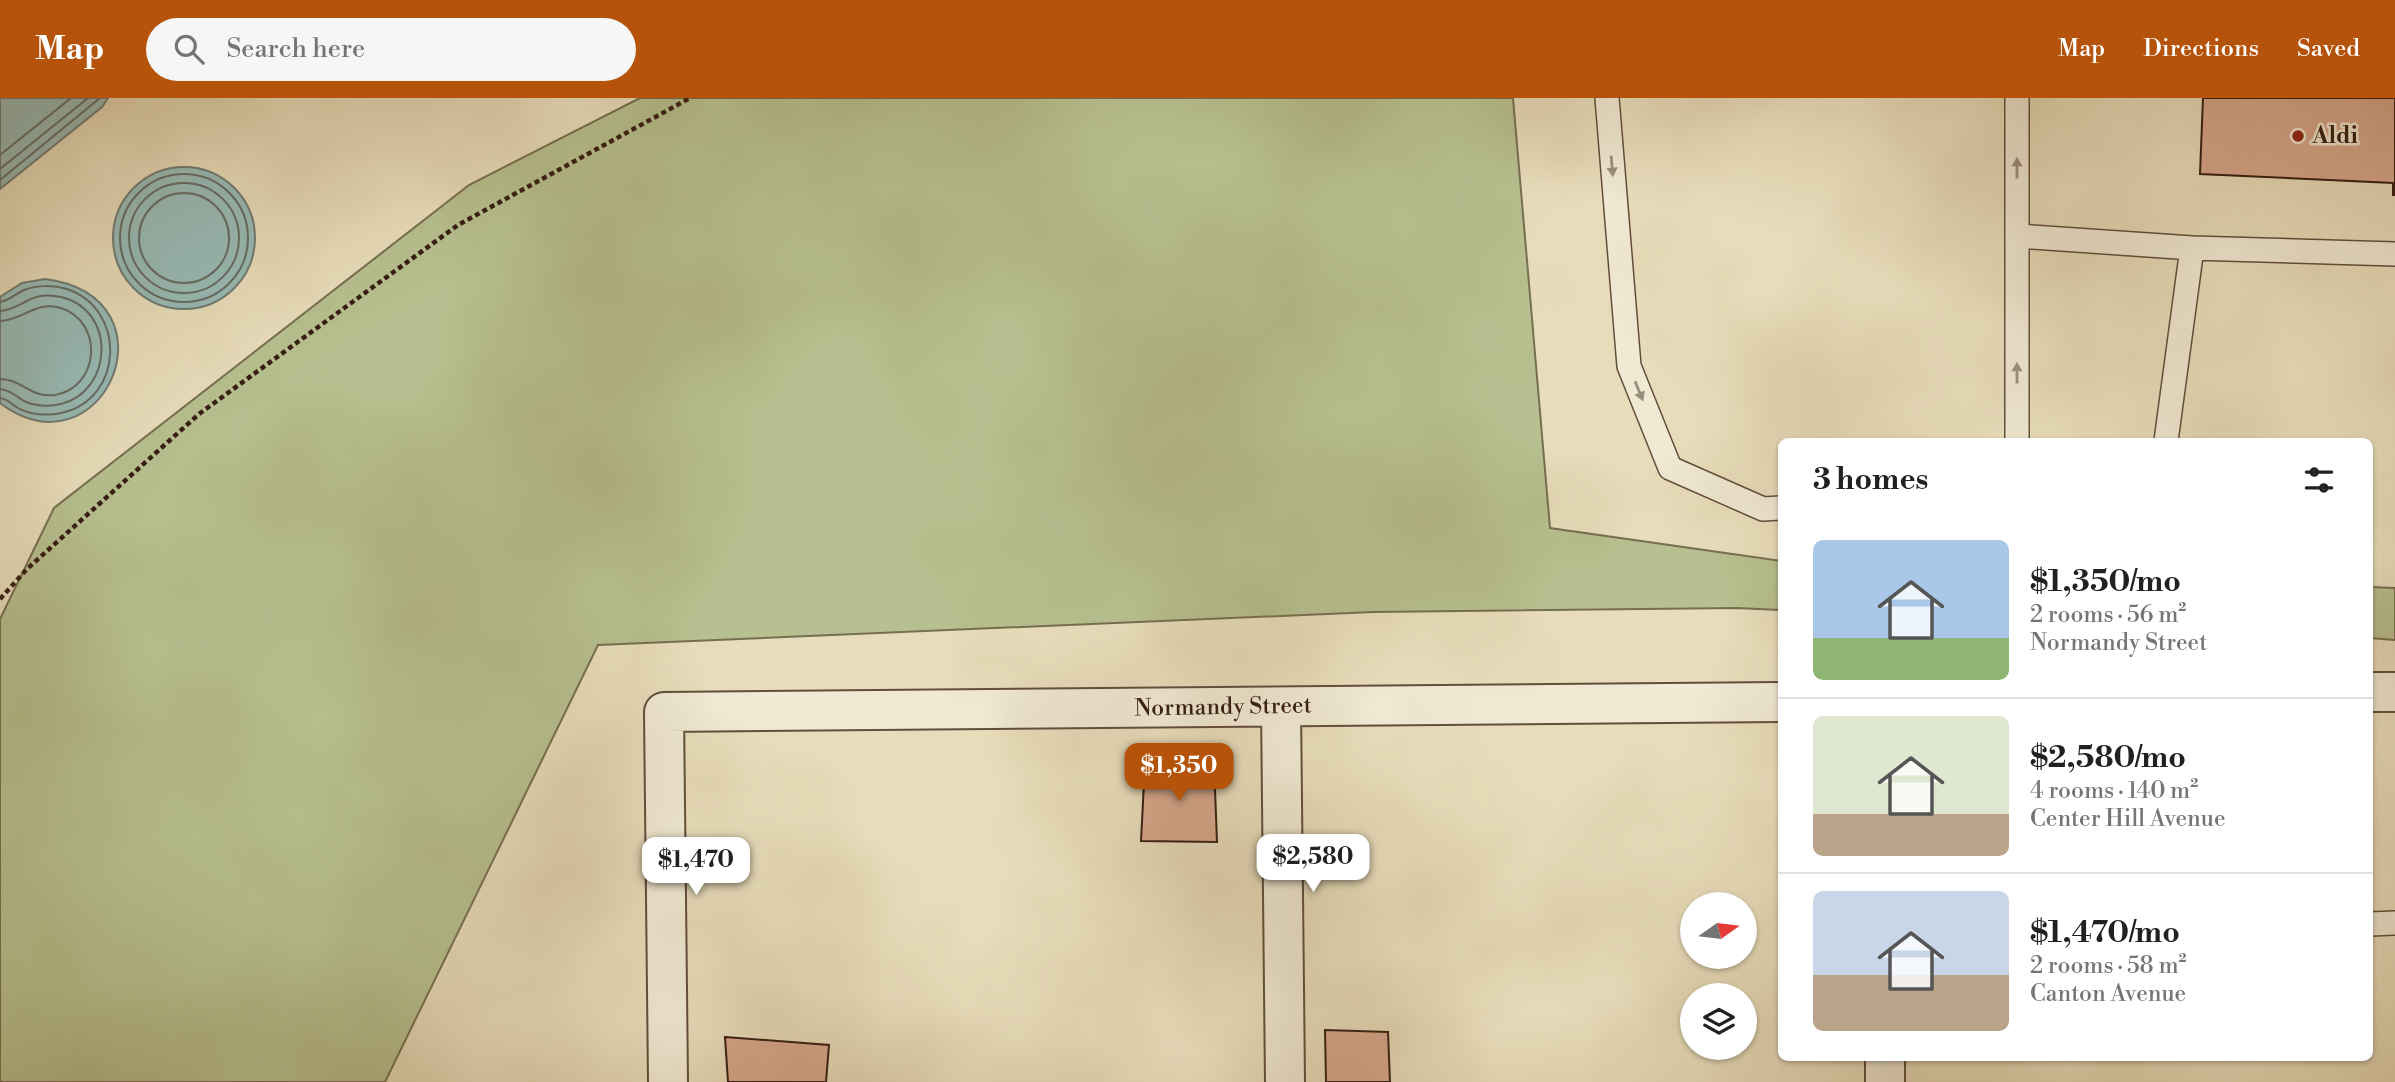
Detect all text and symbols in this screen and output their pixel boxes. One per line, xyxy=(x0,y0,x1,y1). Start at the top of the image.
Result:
search box xyxy=(146,18,636,81)
text: Map xyxy=(35,29,104,70)
icon: search xyxy=(170,30,208,68)
text: Search here xyxy=(226,33,365,65)
text: Map xyxy=(2058,34,2105,64)
text: Directions xyxy=(2143,34,2259,64)
text: Saved xyxy=(2297,34,2360,64)
place label: Aldi xyxy=(2311,122,2358,150)
marker: Aldi xyxy=(2290,128,2306,144)
one-way arrow xyxy=(1607,155,1618,177)
one-way arrow xyxy=(2012,157,2023,179)
one-way arrow xyxy=(2011,362,2023,384)
one-way arrow xyxy=(1633,381,1645,401)
text: 3 homes xyxy=(1813,461,1928,499)
icon: filters xyxy=(2300,461,2338,499)
text: $1,350/mo xyxy=(2030,563,2181,601)
icon: home xyxy=(1869,568,1953,652)
text: 2 rooms · 56 m² xyxy=(2030,601,2186,629)
text: Normandy Street xyxy=(2030,629,2207,657)
street label: Normandy Street xyxy=(1134,691,1312,723)
text: $2,580/mo xyxy=(2030,739,2186,777)
pin: $1,350 xyxy=(1122,744,1236,803)
icon: home xyxy=(1869,744,1953,828)
text: $1,350 xyxy=(1141,752,1217,780)
text: 4 rooms · 140 m² xyxy=(2030,777,2198,805)
text: Center Hill Avenue xyxy=(2030,805,2226,833)
pin: $2,580 xyxy=(1256,834,1370,894)
pin: $1,470 xyxy=(639,838,753,897)
text: $2,580 xyxy=(1273,843,1353,871)
text: $1,470 xyxy=(658,846,734,874)
north arrow xyxy=(1680,892,1757,970)
map controls xyxy=(1680,892,1757,1060)
text: $1,470/mo xyxy=(2030,914,2180,952)
icon: home xyxy=(1869,919,1953,1003)
text: 2 rooms · 58 m² xyxy=(2030,952,2187,980)
text: Canton Avenue xyxy=(2030,980,2186,1008)
button: layers xyxy=(1680,983,1757,1060)

